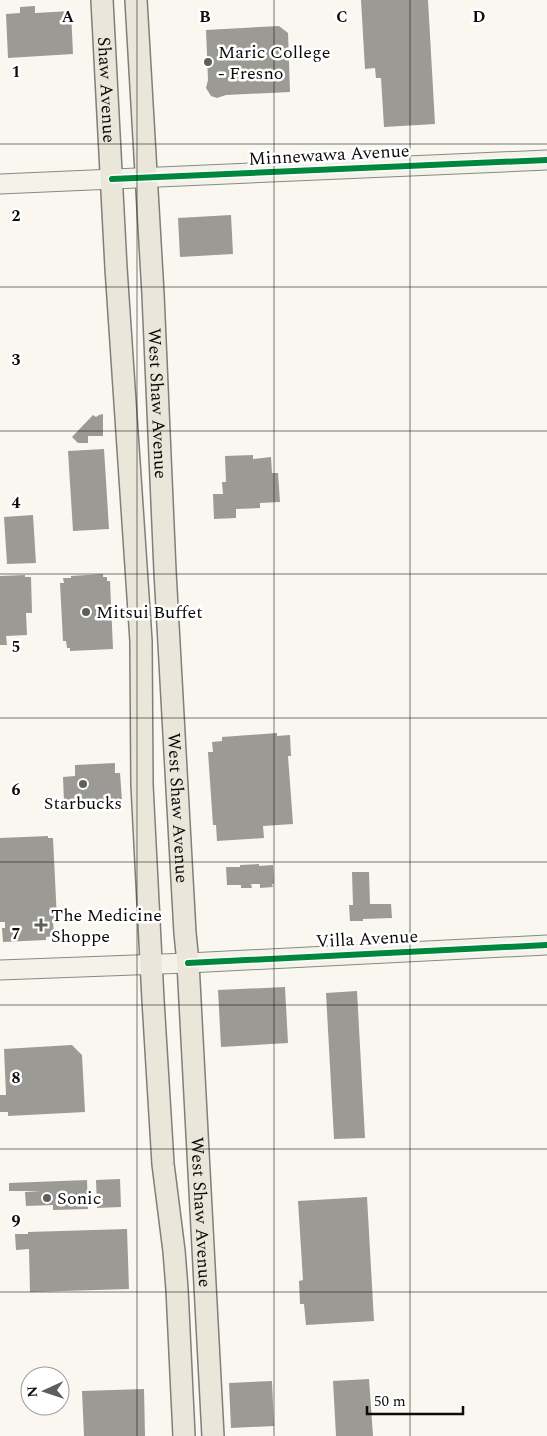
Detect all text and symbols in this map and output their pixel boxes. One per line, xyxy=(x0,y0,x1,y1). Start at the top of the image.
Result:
text: A xyxy=(62,5,75,29)
text: B xyxy=(199,5,211,29)
text: C xyxy=(336,5,348,29)
text: D xyxy=(473,5,486,29)
street label: Shaw Avenue xyxy=(90,36,123,144)
place label: Maric College - Fresno xyxy=(218,39,330,87)
marker: Maric College - Fresno xyxy=(202,56,214,68)
text: 1 xyxy=(12,60,20,84)
street label: Minnewawa Avenue xyxy=(248,137,410,173)
text: 2 xyxy=(12,204,21,228)
street label: West Shaw Avenue xyxy=(141,327,174,479)
text: 3 xyxy=(12,348,21,372)
text: 4 xyxy=(12,491,21,515)
place label: Mitsui Buffet xyxy=(96,599,203,626)
marker: Mitsui Buffet xyxy=(80,606,92,618)
text: 5 xyxy=(12,635,20,659)
street label: West Shaw Avenue xyxy=(160,732,196,884)
text: 6 xyxy=(12,778,21,802)
marker: Starbucks xyxy=(77,778,89,790)
place label: Starbucks xyxy=(44,790,122,817)
place label: The Medicine Shoppe xyxy=(51,902,162,950)
marker: The Medicine Shoppe xyxy=(35,919,47,931)
text: 7 xyxy=(12,922,21,946)
street label: Villa Avenue xyxy=(315,923,419,955)
text: 8 xyxy=(12,1066,21,1090)
street label: West Shaw Avenue xyxy=(184,1136,219,1288)
place label: Sonic xyxy=(57,1185,101,1212)
marker: Sonic xyxy=(41,1192,53,1204)
text: 9 xyxy=(12,1209,21,1233)
north arrow xyxy=(20,1366,70,1416)
scale bar xyxy=(367,1384,463,1416)
text: N xyxy=(22,1385,43,1398)
text: 50 m xyxy=(374,1390,406,1413)

